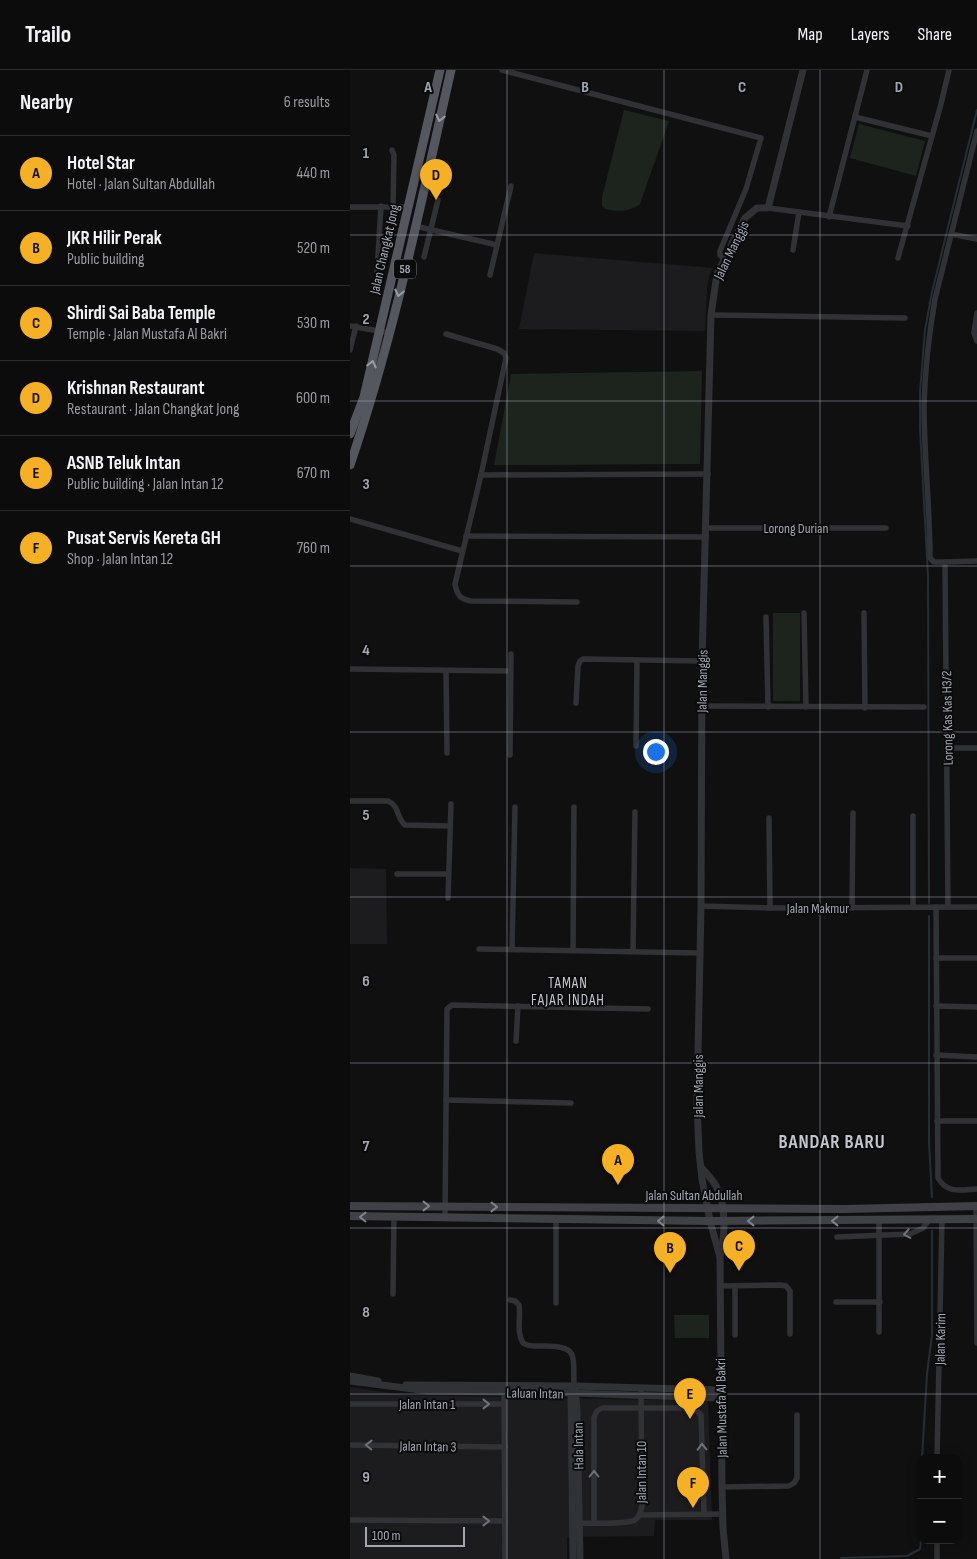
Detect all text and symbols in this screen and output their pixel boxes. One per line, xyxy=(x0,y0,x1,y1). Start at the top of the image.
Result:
text: Trailo xyxy=(25,20,71,49)
text: Map xyxy=(798,24,823,45)
text: Layers xyxy=(851,24,890,45)
text: Share xyxy=(918,24,952,45)
text: A xyxy=(423,78,432,97)
text: B xyxy=(581,78,589,97)
text: C xyxy=(738,78,746,97)
text: D xyxy=(895,78,903,97)
text: Nearby xyxy=(20,90,73,115)
text: 6 results xyxy=(284,93,330,112)
one-way arrow xyxy=(435,113,446,122)
text: 1 xyxy=(363,144,370,163)
text: Hotel Star xyxy=(67,152,135,175)
pin: D xyxy=(420,159,452,200)
text: A xyxy=(32,164,40,183)
text: 440 m xyxy=(297,164,330,183)
text: Hotel · Jalan Sultan Abdullah xyxy=(67,175,215,194)
street label: Jalan Changkat Jong xyxy=(366,202,403,297)
street label: Jalan Manggis xyxy=(710,218,753,283)
text: JKR Hilir Perak xyxy=(67,227,162,250)
text: B xyxy=(32,239,40,258)
text: 520 m xyxy=(297,239,330,258)
text: Public building xyxy=(67,250,144,269)
road number: 58 xyxy=(394,260,416,278)
one-way arrow xyxy=(394,288,405,297)
text: Shirdi Sai Baba Temple xyxy=(67,302,216,325)
text: 2 xyxy=(362,310,370,329)
text: C xyxy=(32,314,40,333)
text: 530 m xyxy=(297,314,330,333)
text: Temple · Jalan Mustafa Al Bakri xyxy=(67,325,227,344)
one-way arrow xyxy=(366,359,377,368)
text: Krishnan Restaurant xyxy=(67,377,204,400)
text: D xyxy=(32,389,40,408)
text: 600 m xyxy=(296,389,330,408)
text: Restaurant · Jalan Changkat Jong xyxy=(67,400,239,419)
text: ASNB Teluk Intan xyxy=(67,452,180,475)
text: E xyxy=(33,464,39,483)
text: 670 m xyxy=(297,464,330,483)
text: Public building · Jalan Intan 12 xyxy=(67,475,224,494)
text: 3 xyxy=(362,475,370,494)
street label: Lorong Durian xyxy=(764,520,829,537)
text: Pusat Servis Kereta GH xyxy=(67,527,221,550)
text: F xyxy=(33,539,39,558)
text: 760 m xyxy=(297,539,330,558)
text: Shop · Jalan Intan 12 xyxy=(67,550,173,569)
text: 4 xyxy=(362,641,370,660)
street label: Jalan Manggis xyxy=(693,649,712,714)
street label: Lorong Kas Kas H3/2 xyxy=(938,670,957,766)
your location xyxy=(643,739,669,765)
text: 5 xyxy=(362,806,370,825)
street label: Jalan Makmur xyxy=(786,900,849,917)
text: 6 xyxy=(362,972,370,991)
district label: TAMAN FAJAR INDAH xyxy=(531,974,605,1010)
street label: Jalan Manggis xyxy=(690,1055,707,1118)
district label: BANDAR BARU xyxy=(778,1131,886,1154)
text: 7 xyxy=(363,1137,370,1156)
pin: A xyxy=(602,1144,634,1185)
street label: Jalan Sultan Abdullah xyxy=(645,1187,743,1204)
one-way arrow xyxy=(423,1201,431,1211)
one-way arrow xyxy=(490,1202,498,1212)
one-way arrow xyxy=(358,1211,366,1222)
one-way arrow xyxy=(657,1216,664,1226)
one-way arrow xyxy=(746,1216,754,1226)
one-way arrow xyxy=(831,1216,838,1226)
one-way arrow xyxy=(902,1228,911,1239)
pin: C xyxy=(723,1230,755,1271)
pin: B xyxy=(654,1232,686,1273)
text: 8 xyxy=(362,1303,370,1322)
street label: Jalan Karim xyxy=(932,1313,949,1366)
street label: Jalan Mustafa Al Bakri xyxy=(712,1358,731,1459)
pin: E xyxy=(674,1378,706,1419)
street label: Laluan Intan xyxy=(506,1385,564,1402)
street label: Jalan Intan 1 xyxy=(398,1396,455,1413)
one-way arrow xyxy=(482,1399,490,1409)
street label: Hala Intan xyxy=(570,1422,587,1470)
street label: Jalan Intan 3 xyxy=(398,1437,457,1455)
one-way arrow xyxy=(365,1440,372,1450)
street label: Jalan Intan 10 xyxy=(633,1441,650,1504)
one-way arrow xyxy=(697,1443,708,1451)
map controls xyxy=(917,1454,962,1544)
button: + xyxy=(917,1454,962,1499)
pin: F xyxy=(677,1467,709,1508)
text: 9 xyxy=(362,1468,370,1487)
one-way arrow xyxy=(589,1470,599,1478)
button: − xyxy=(917,1499,962,1544)
one-way arrow xyxy=(482,1516,490,1526)
scale bar xyxy=(365,1524,465,1547)
text: 100 m xyxy=(372,1527,401,1544)

